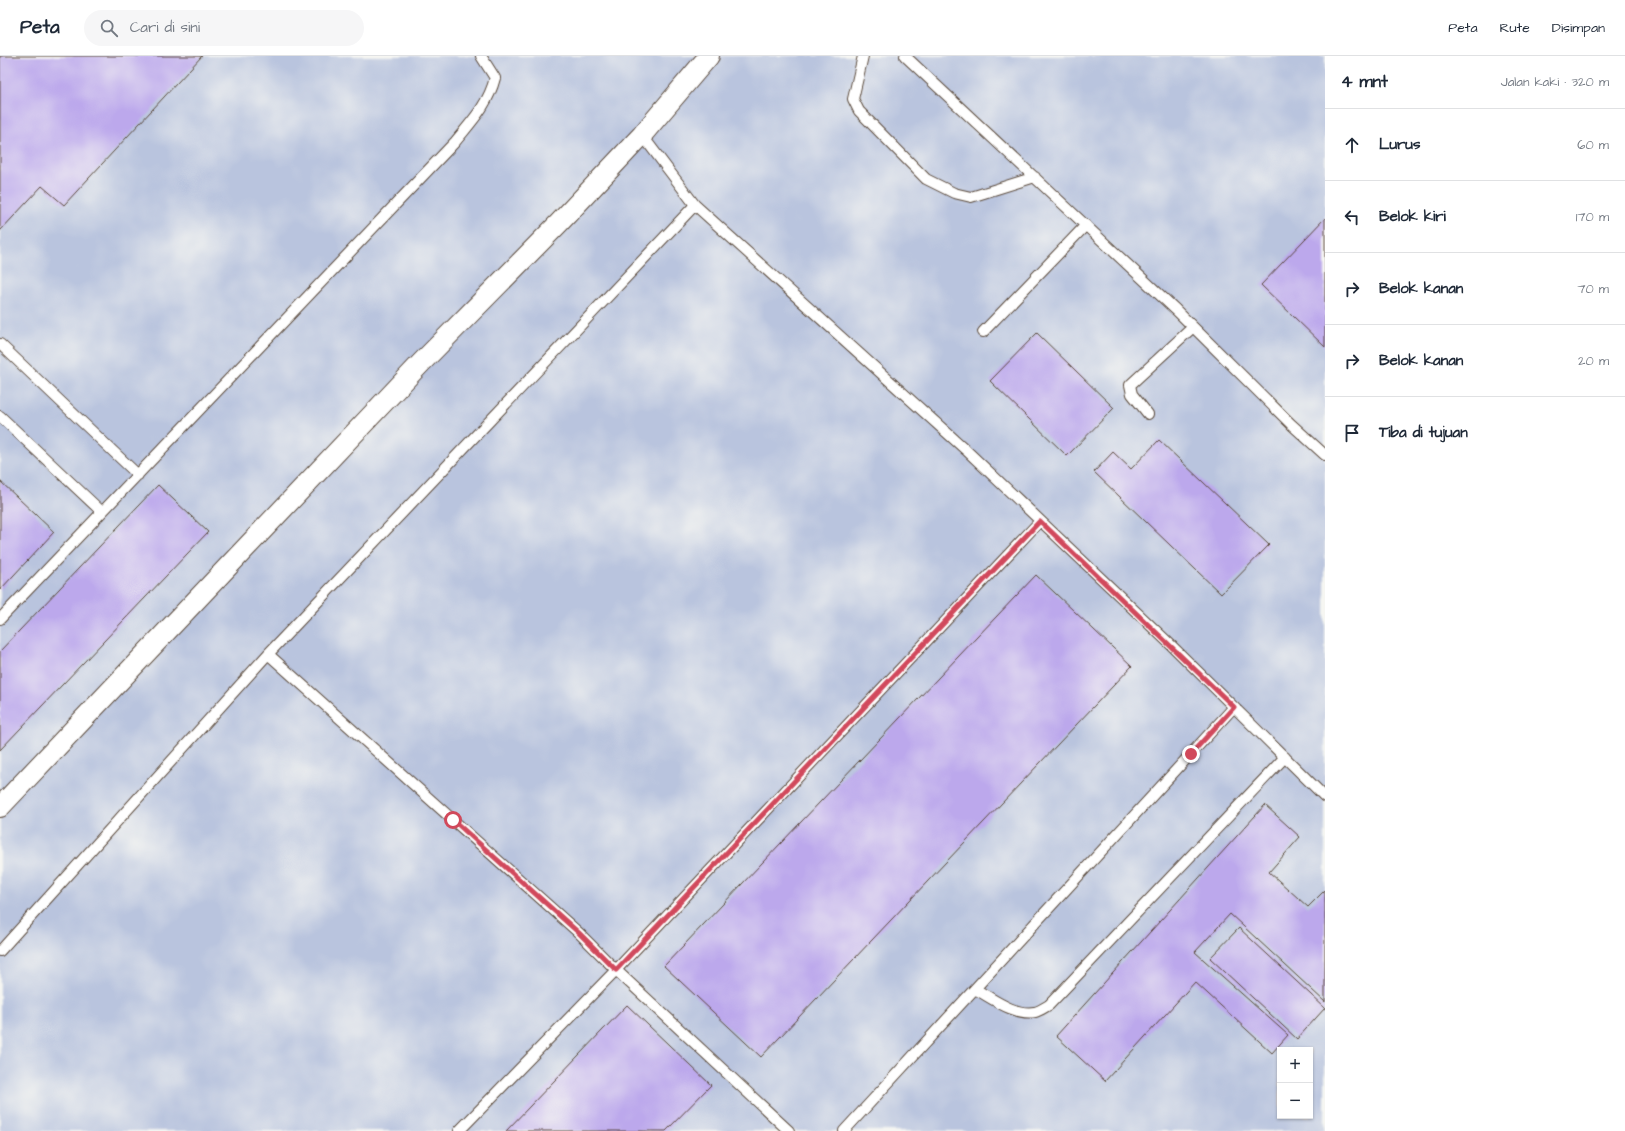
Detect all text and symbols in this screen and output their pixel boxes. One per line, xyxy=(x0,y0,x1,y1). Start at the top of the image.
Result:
search box xyxy=(84,10,364,46)
text: Peta xyxy=(20,14,60,41)
icon: search xyxy=(98,17,120,39)
text: Cari di sini xyxy=(130,17,200,38)
text: Peta xyxy=(1448,18,1478,38)
text: Rute xyxy=(1500,18,1530,38)
text: Disimpan xyxy=(1552,18,1605,38)
text: 4 mnt xyxy=(1341,70,1388,94)
text: Jalan kaki · 320 m xyxy=(1501,73,1609,91)
icon: ahead xyxy=(1341,134,1363,156)
text: Lurus xyxy=(1379,134,1420,155)
text: 60 m xyxy=(1577,136,1609,154)
icon: left xyxy=(1341,206,1363,228)
text: Belok kiri xyxy=(1379,206,1446,227)
text: 170 m xyxy=(1576,208,1609,226)
icon: right xyxy=(1341,278,1363,300)
text: Belok kanan xyxy=(1379,278,1463,299)
text: 70 m xyxy=(1577,280,1609,298)
icon: right xyxy=(1341,350,1363,372)
text: Belok kanan xyxy=(1379,350,1463,371)
text: 20 m xyxy=(1578,352,1609,370)
icon: arrive xyxy=(1341,422,1363,444)
text: Tiba di tujuan xyxy=(1379,422,1468,443)
route end xyxy=(1182,745,1200,763)
route start xyxy=(444,811,462,829)
map controls xyxy=(1277,1047,1313,1119)
button: + xyxy=(1277,1047,1313,1083)
button: − xyxy=(1277,1083,1313,1119)

